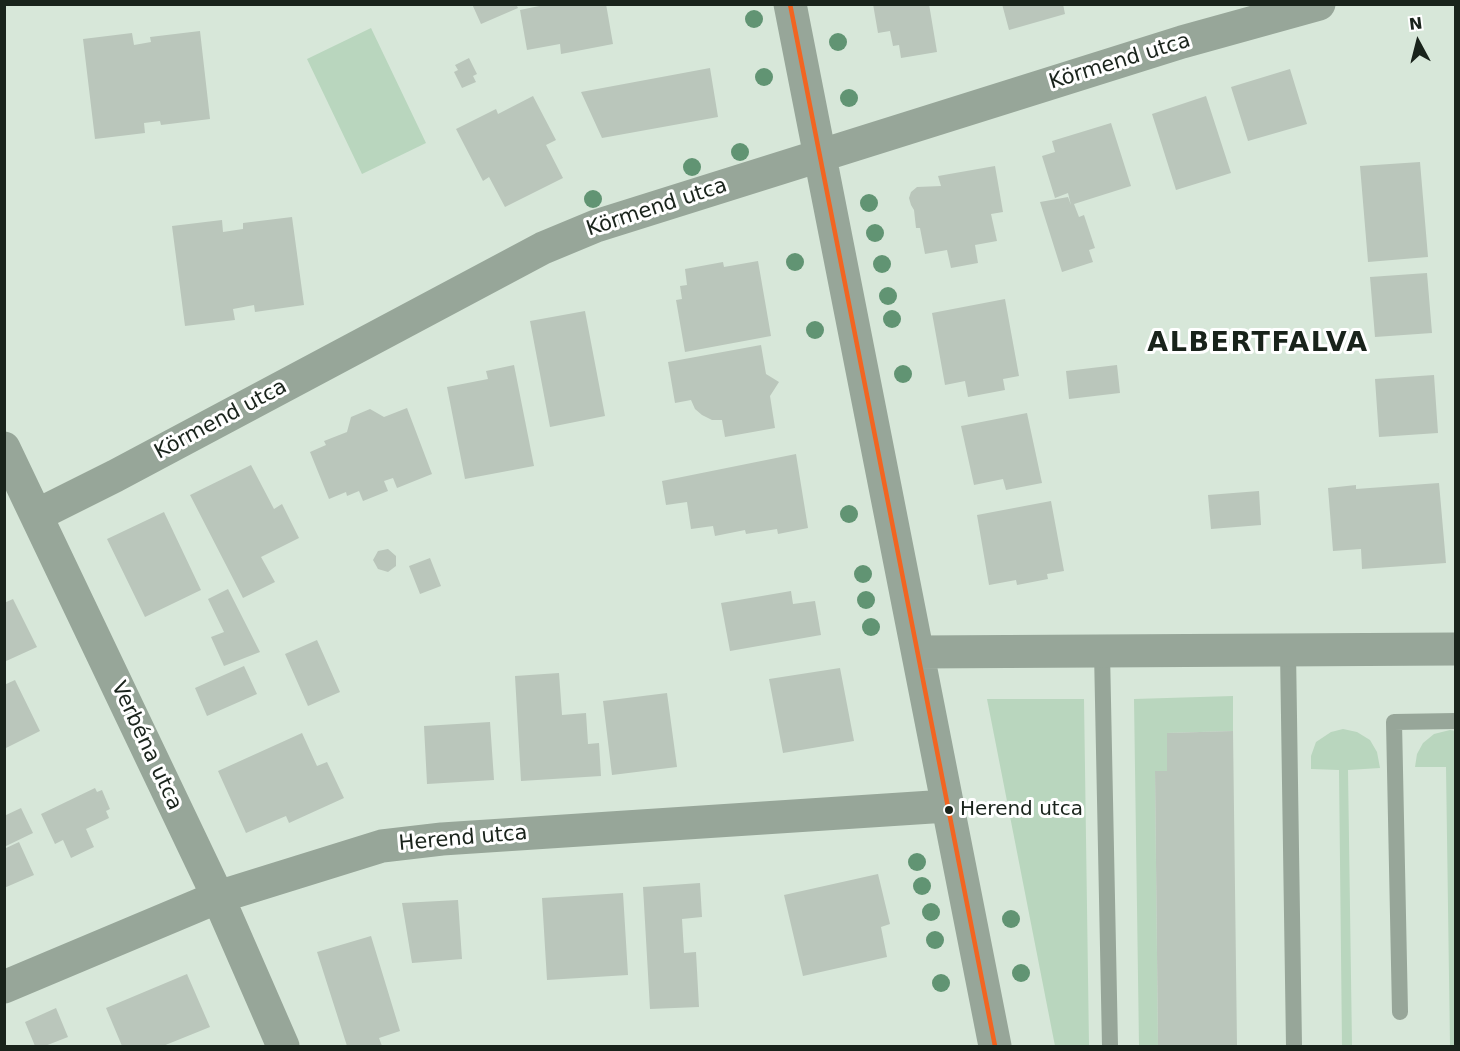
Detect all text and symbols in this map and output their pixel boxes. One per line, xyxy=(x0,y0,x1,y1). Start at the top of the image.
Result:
north arrow xyxy=(1388,12,1448,72)
text: N xyxy=(1408,13,1424,34)
street label: Körmend utca xyxy=(1046,29,1194,95)
street label: Körmend utca xyxy=(583,173,731,243)
district label: ALBERTFALVA xyxy=(1147,328,1369,360)
street label: Körmend utca xyxy=(150,374,292,466)
street label: Verbéna utca xyxy=(105,678,187,814)
place label: Herend utca xyxy=(960,798,1083,822)
marker: Herend utca xyxy=(943,804,955,816)
street label: Herend utca xyxy=(398,821,528,857)

